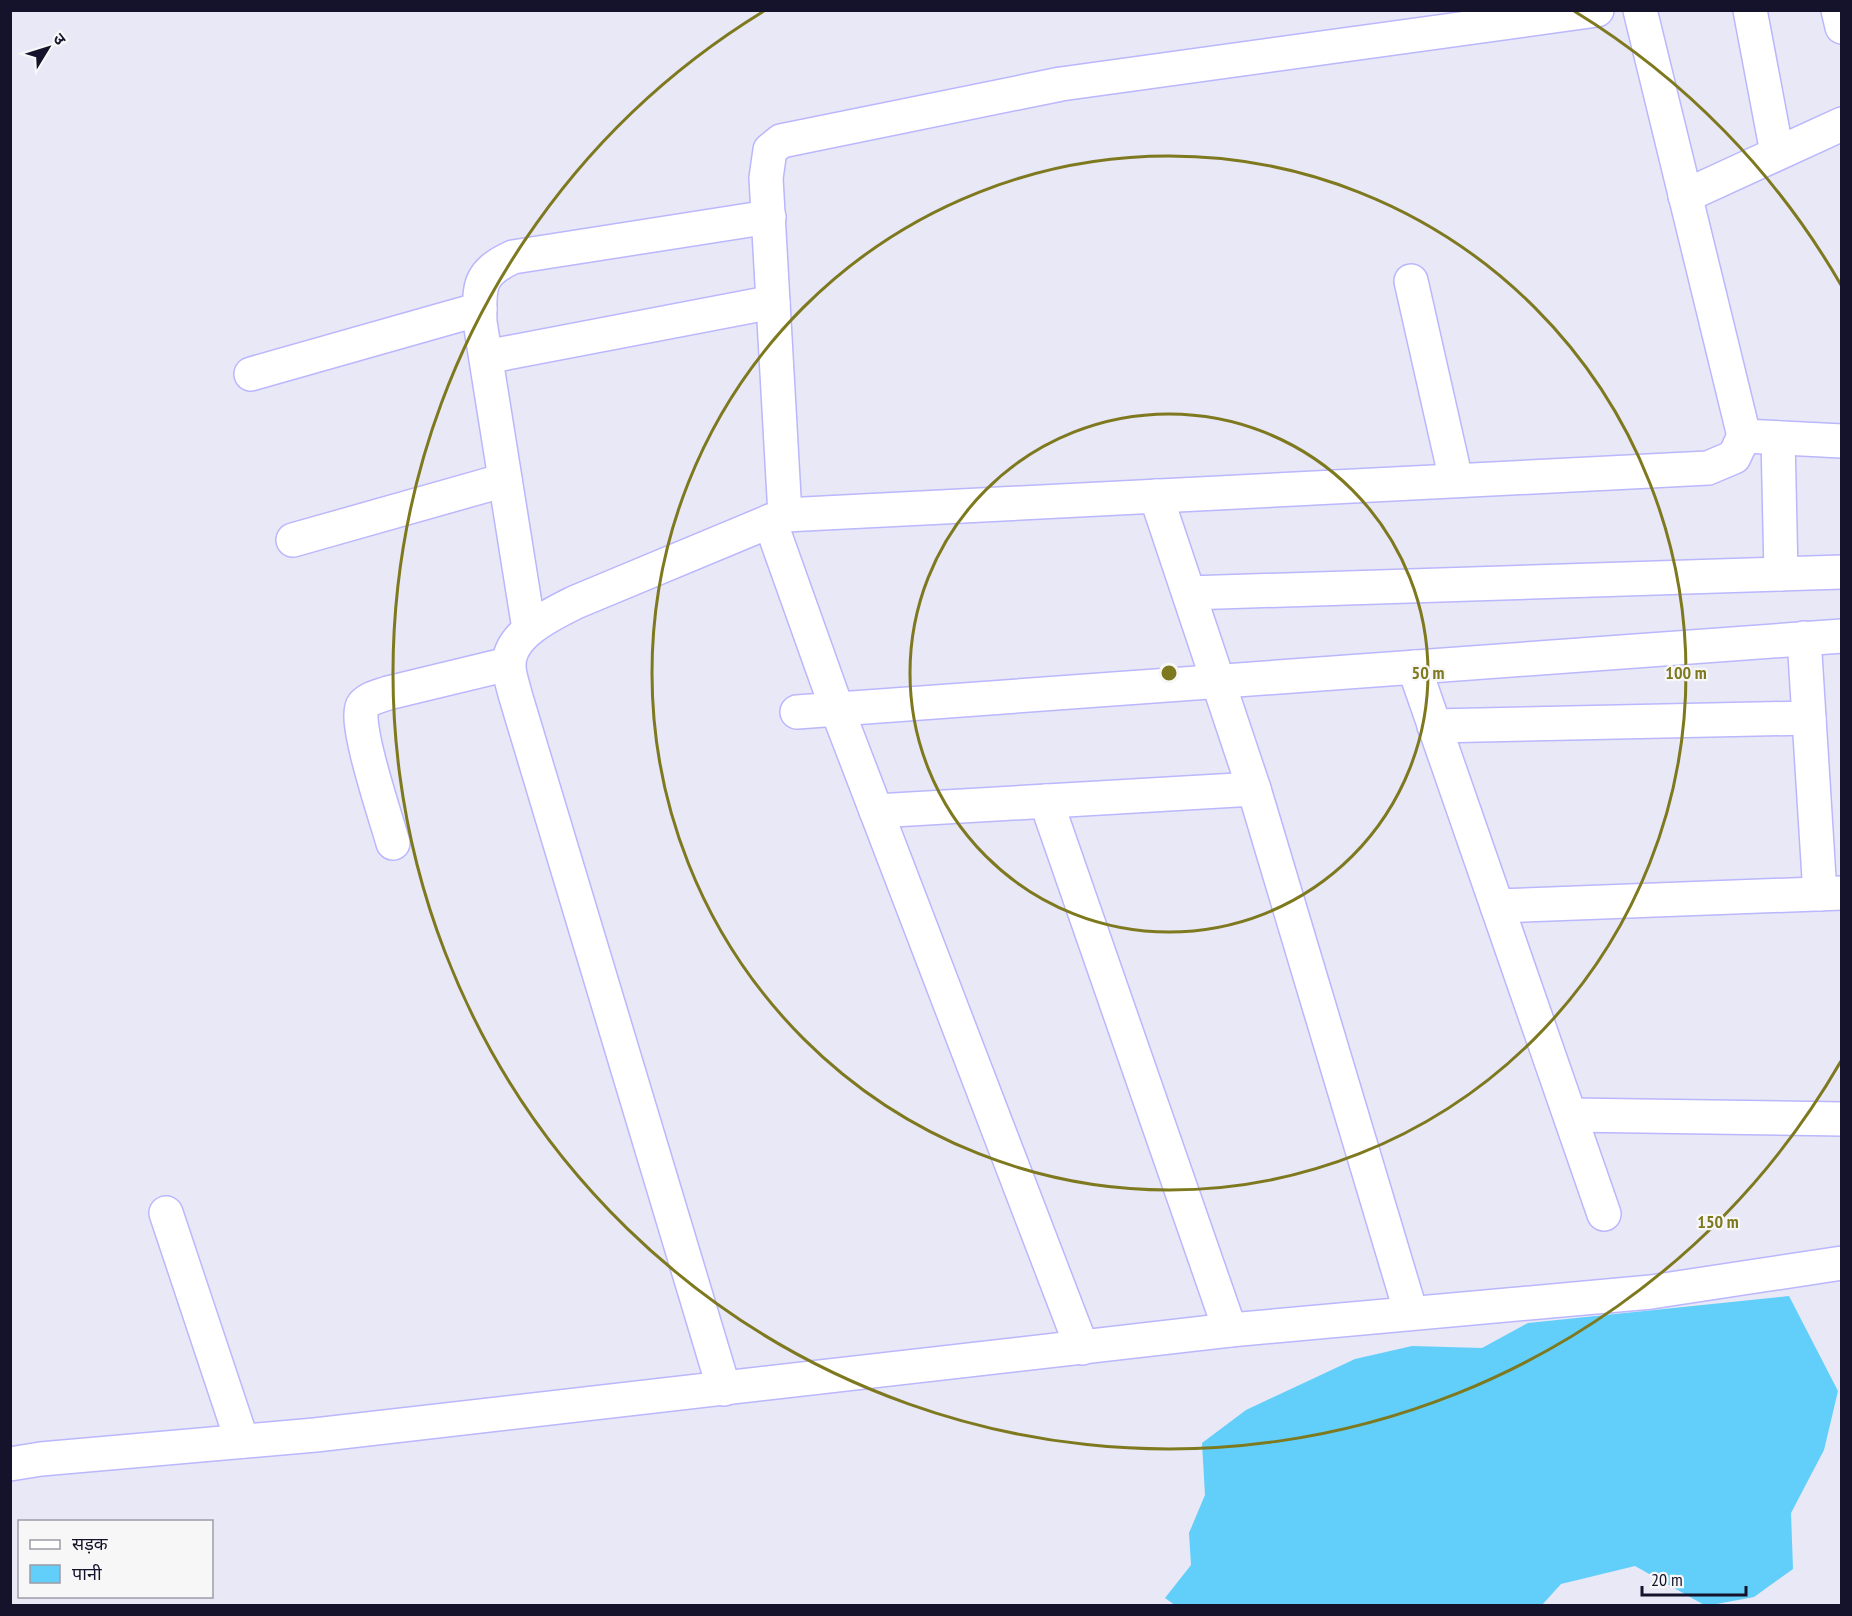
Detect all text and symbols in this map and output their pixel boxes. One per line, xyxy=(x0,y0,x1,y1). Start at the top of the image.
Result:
north arrow xyxy=(18,18,78,78)
text: उ xyxy=(49,29,71,49)
text: 50 m xyxy=(1412,661,1444,684)
text: 100 m xyxy=(1665,661,1707,684)
centre of rings xyxy=(1159,663,1179,683)
text: 150 m xyxy=(1697,1210,1739,1233)
legend xyxy=(18,1520,213,1598)
text: सड़क xyxy=(72,1532,109,1555)
scale bar xyxy=(1642,1559,1746,1597)
text: पानी xyxy=(72,1562,102,1585)
text: 20 m xyxy=(1651,1568,1683,1591)

